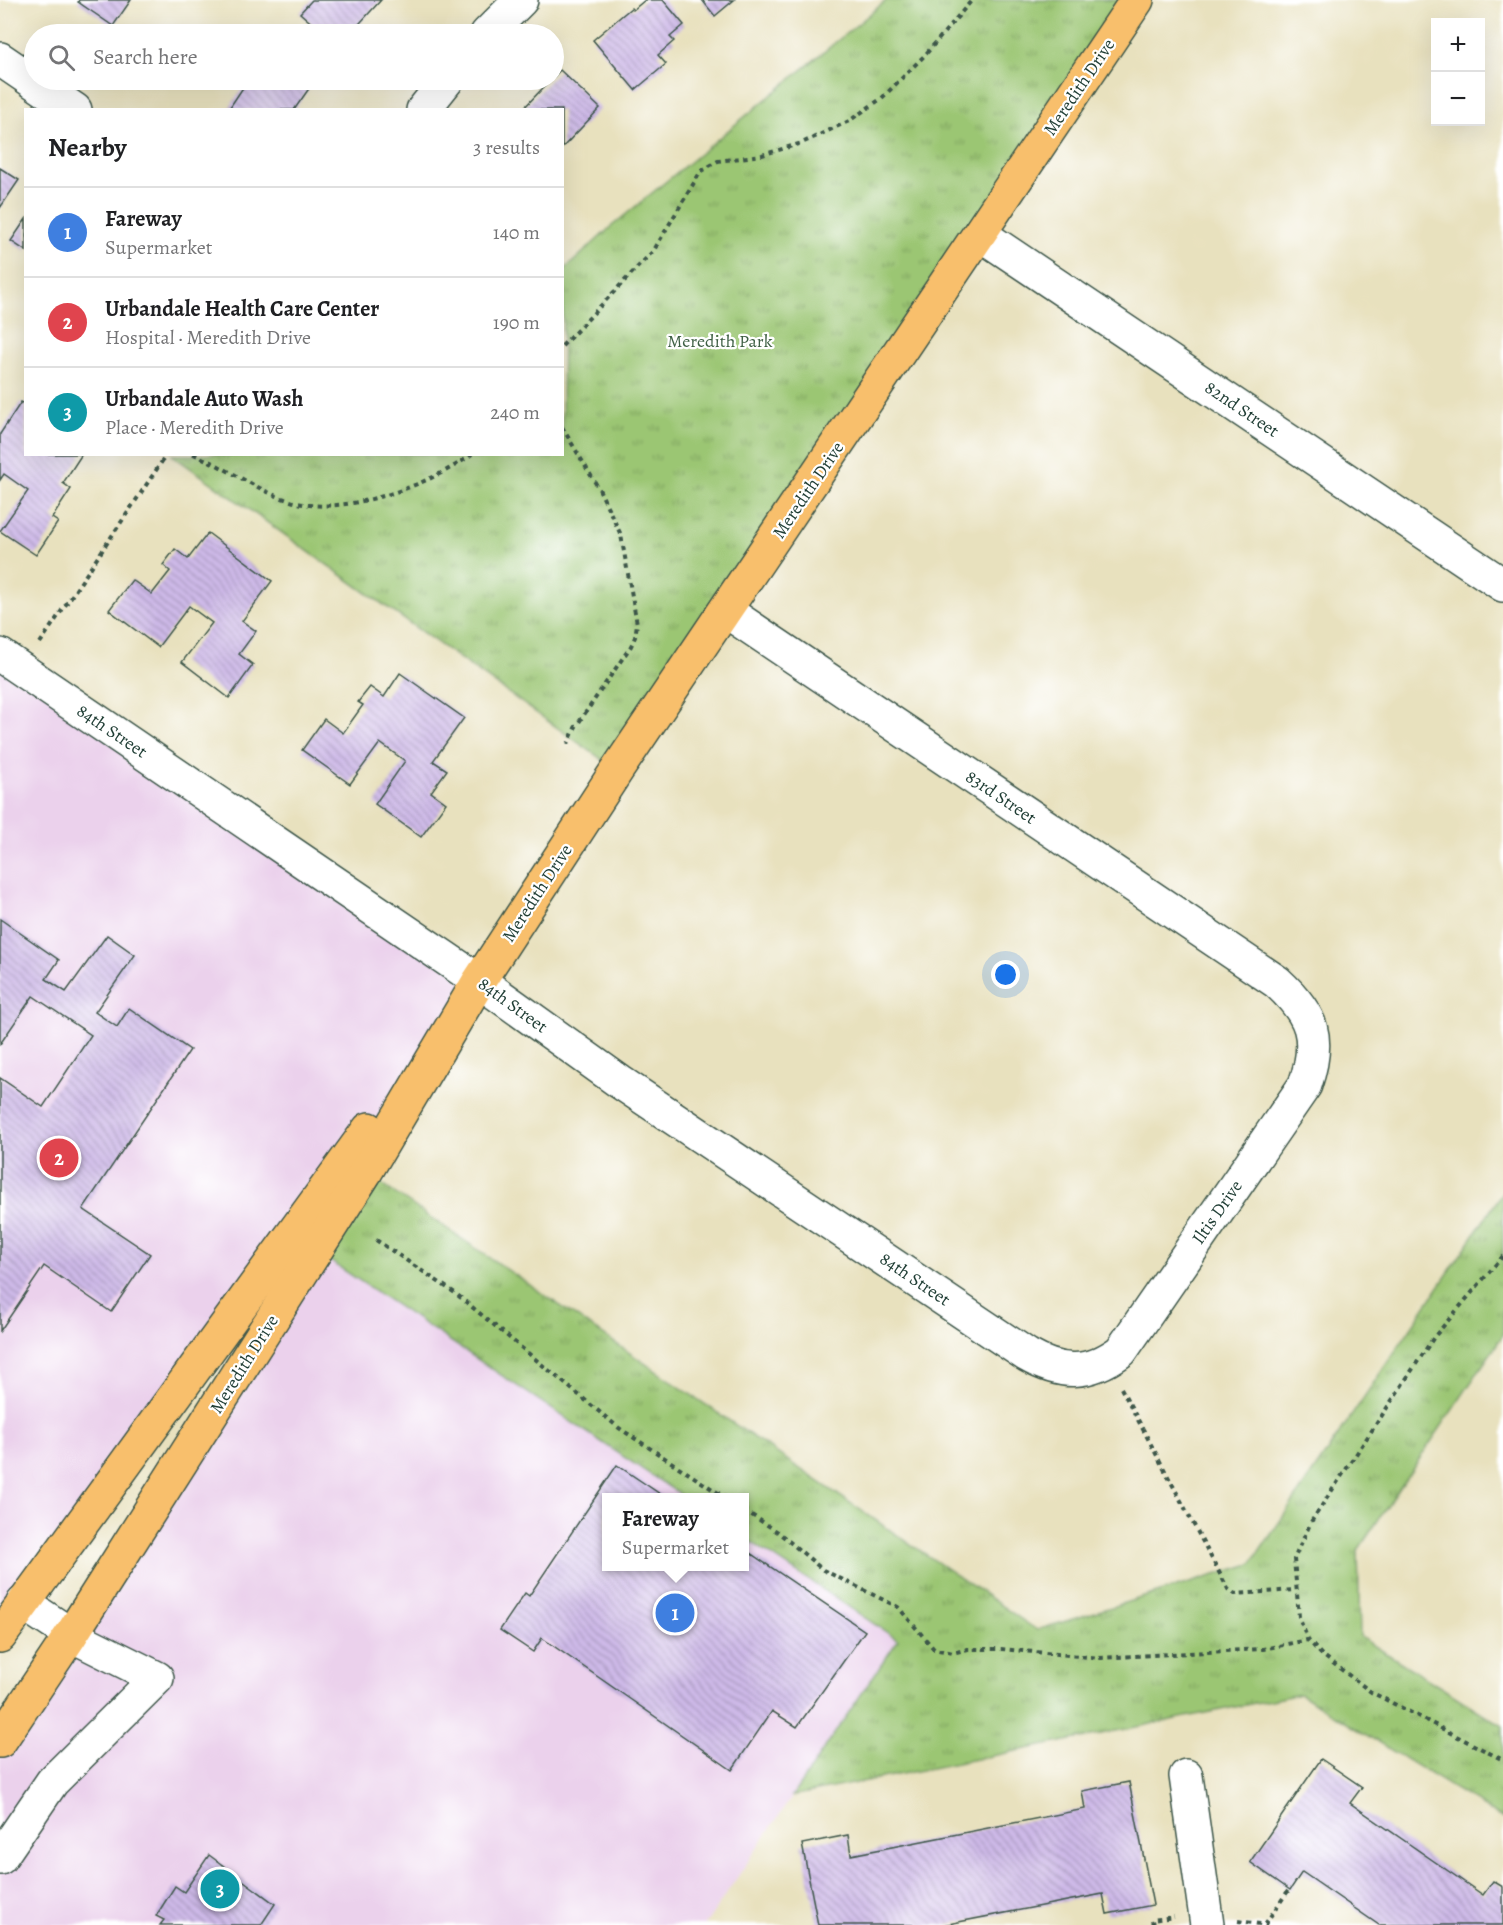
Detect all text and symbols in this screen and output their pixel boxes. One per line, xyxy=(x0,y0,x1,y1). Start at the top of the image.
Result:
map controls xyxy=(1431,18,1485,126)
button: + xyxy=(1431,18,1485,72)
search box xyxy=(24,24,564,90)
street label: Meredith Drive xyxy=(1038,34,1120,140)
icon: search xyxy=(45,41,78,74)
text: Search here xyxy=(93,42,198,72)
button: − xyxy=(1431,72,1485,126)
text: Nearby xyxy=(48,130,127,165)
text: 3 results xyxy=(473,134,540,161)
text: Fareway xyxy=(105,204,182,234)
text: 1 xyxy=(64,219,71,246)
text: 140 m xyxy=(493,219,540,246)
text: Supermarket xyxy=(105,234,212,261)
text: Urbandale Health Care Center xyxy=(105,294,379,324)
text: 2 xyxy=(63,309,72,336)
text: 190 m xyxy=(493,309,540,336)
text: Hospital · Meredith Drive xyxy=(105,324,311,351)
park label: Meredith Park xyxy=(667,329,773,353)
street label: 82nd Street xyxy=(1200,375,1284,443)
text: Urbandale Auto Wash xyxy=(105,384,303,414)
text: 3 xyxy=(63,399,72,426)
text: 240 m xyxy=(490,399,540,426)
text: Place · Meredith Drive xyxy=(105,414,284,441)
street label: Meredith Drive xyxy=(767,437,849,543)
street label: 84th Street xyxy=(72,699,152,763)
street label: 83rd Street xyxy=(961,765,1041,829)
street label: Meredith Drive xyxy=(496,839,578,947)
your location xyxy=(991,960,1020,989)
street label: 84th Street xyxy=(473,972,553,1038)
pin: 2 xyxy=(40,1136,78,1180)
street label: Iltis Drive xyxy=(1186,1175,1248,1249)
street label: 84th Street xyxy=(875,1247,955,1311)
street label: Meredith Drive xyxy=(204,1310,284,1418)
popup xyxy=(602,1493,749,1571)
text: Fareway xyxy=(622,1504,699,1534)
text: Supermarket xyxy=(622,1534,729,1561)
pin: 1 xyxy=(656,1590,694,1636)
pin: 3 xyxy=(200,1866,240,1912)

